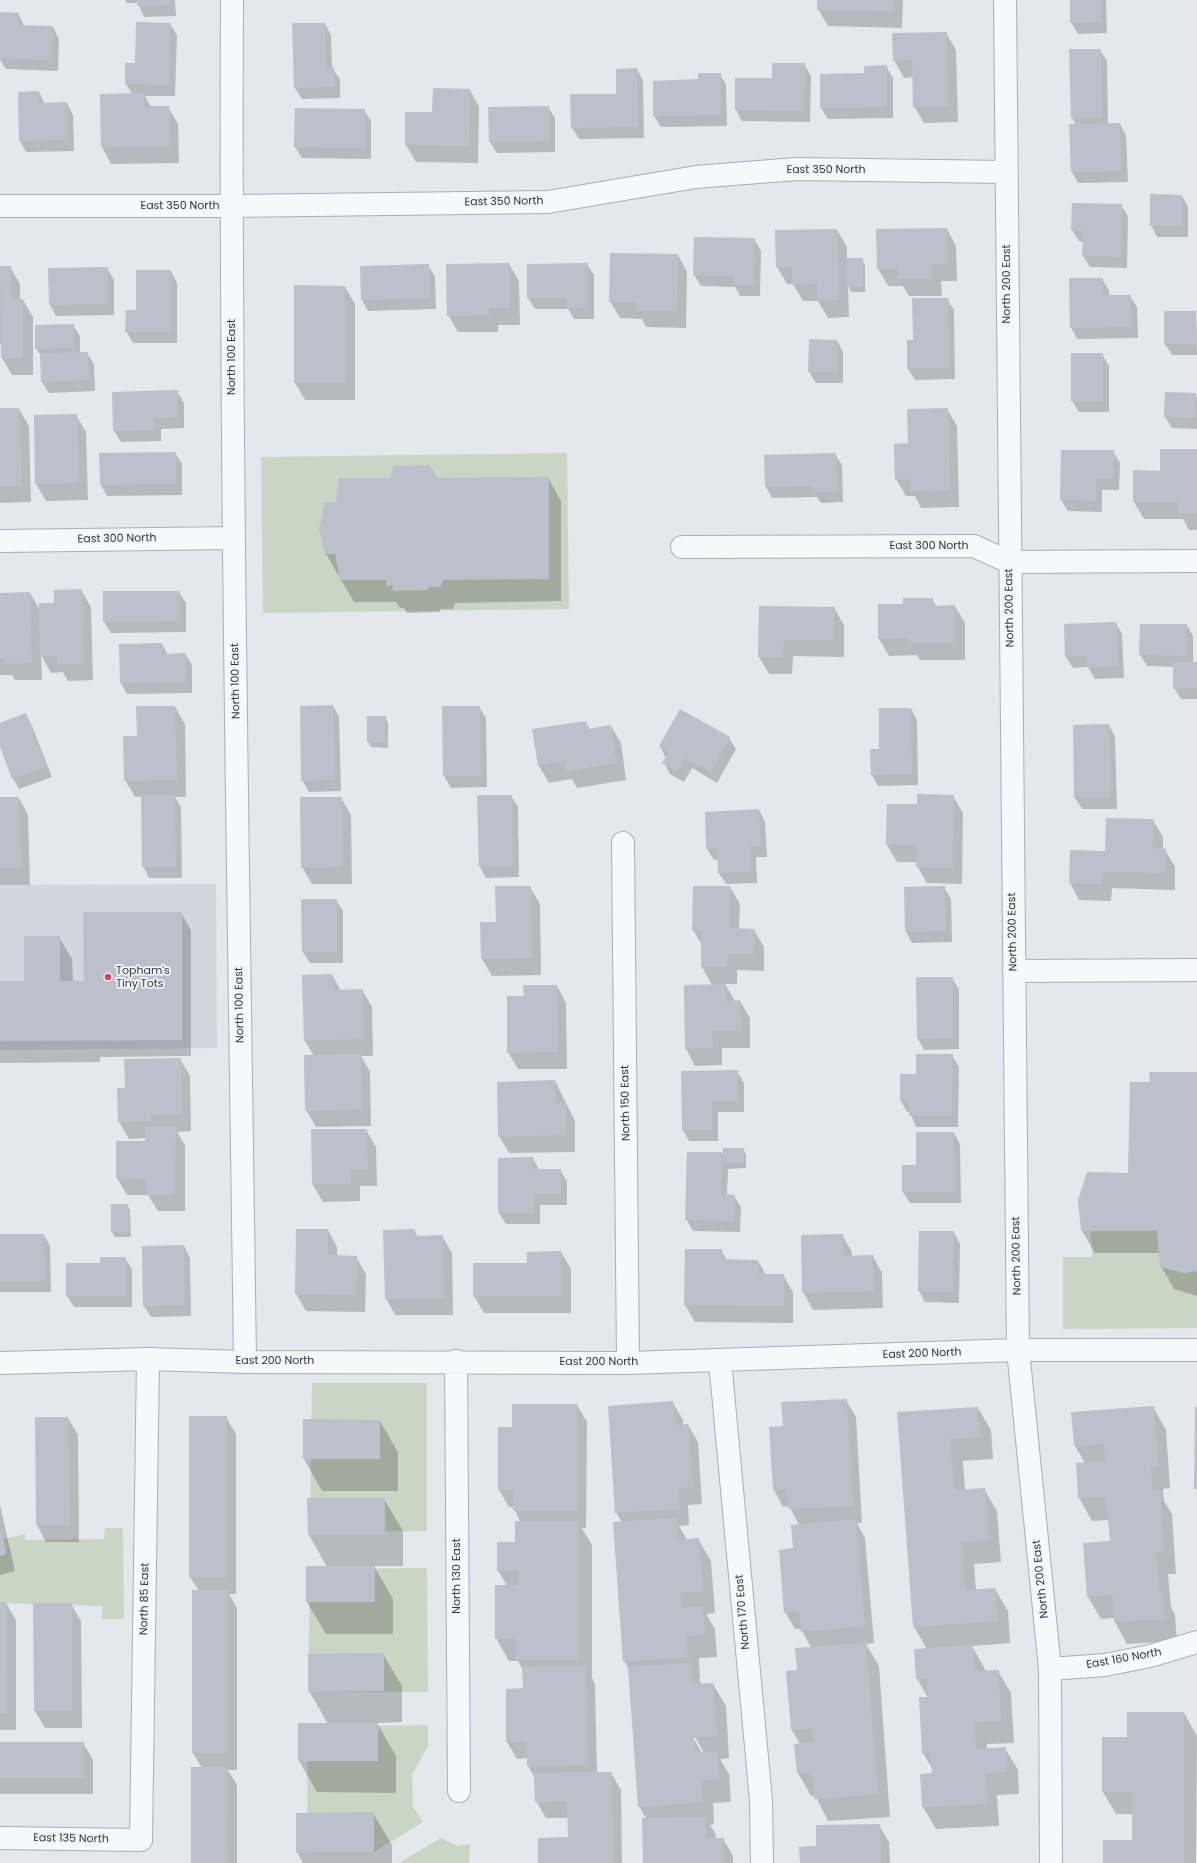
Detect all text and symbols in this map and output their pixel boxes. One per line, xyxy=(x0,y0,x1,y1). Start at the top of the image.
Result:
street label: East 350 North xyxy=(787,163,865,177)
street label: East 350 North xyxy=(464,195,544,209)
street label: East 350 North xyxy=(141,199,219,213)
street label: North 200 East xyxy=(1000,245,1014,323)
street label: North 100 East xyxy=(225,319,239,395)
street label: East 300 North xyxy=(77,532,157,546)
street label: East 300 North xyxy=(890,539,968,553)
street label: North 200 East xyxy=(1003,569,1017,647)
street label: North 100 East xyxy=(229,643,243,719)
street label: North 200 East xyxy=(1006,893,1020,971)
place label: Topham's Tiny Tots xyxy=(116,964,170,990)
street label: North 100 East xyxy=(233,967,247,1043)
marker: Topham's Tiny Tots xyxy=(103,972,113,982)
street label: North 150 East xyxy=(619,1065,633,1141)
street label: North 200 East xyxy=(1010,1217,1024,1295)
street label: East 200 North xyxy=(882,1346,962,1362)
street label: East 200 North xyxy=(236,1354,314,1368)
street label: East 200 North xyxy=(560,1355,638,1369)
street label: North 130 East xyxy=(450,1538,464,1614)
street label: North 200 East xyxy=(1030,1539,1052,1619)
street label: North 85 East xyxy=(138,1563,152,1635)
street label: North 170 East xyxy=(733,1574,753,1650)
street label: East 160 North xyxy=(1085,1646,1163,1672)
street label: East 135 North xyxy=(33,1832,109,1846)

